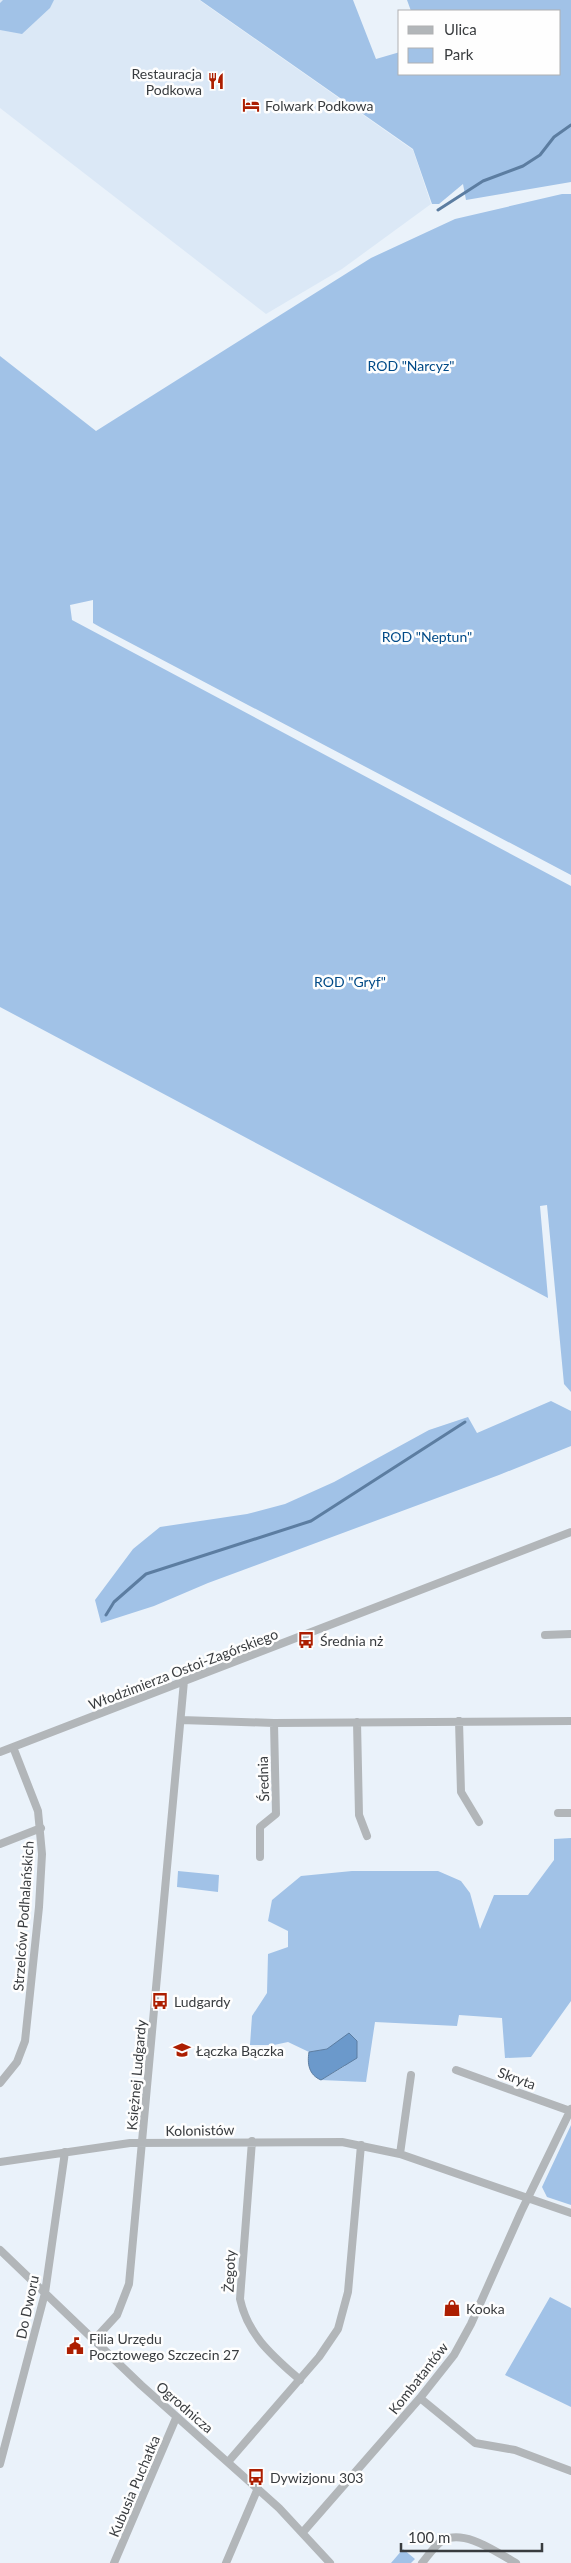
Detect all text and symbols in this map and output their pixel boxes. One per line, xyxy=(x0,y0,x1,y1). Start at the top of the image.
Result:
legend xyxy=(398,10,561,75)
text: Ulica xyxy=(444,20,477,38)
text: Park xyxy=(444,45,474,63)
place label: Restauracja Podkowa xyxy=(132,65,202,98)
restaurant icon: Restauracja Podkowa xyxy=(206,71,226,91)
hotel icon: Folwark Podkowa xyxy=(241,95,261,115)
place label: Folwark Podkowa xyxy=(265,97,373,114)
park label: ROD "Narcyz" xyxy=(368,357,454,374)
park label: ROD "Neptun" xyxy=(382,628,472,645)
park label: ROD "Gryf" xyxy=(314,973,386,990)
street label: Włodzimierza Ostoi-Zagórskiego xyxy=(86,1625,280,1713)
bus stop icon: Średnia nż xyxy=(296,1630,316,1650)
place label: Średnia nż xyxy=(320,1632,383,1649)
street label: Średnia xyxy=(254,1756,272,1802)
street label: Strzelców Podhalańskich xyxy=(9,1840,37,1992)
bus stop icon: Ludgardy xyxy=(150,1991,170,2011)
place label: Ludgardy xyxy=(174,1993,231,2010)
street label: Księżnej Ludgardy xyxy=(123,2018,149,2131)
school or university icon: Łączka Bączka xyxy=(172,2040,192,2060)
place label: Łączka Bączka xyxy=(196,2042,284,2059)
street label: Skryta xyxy=(496,2063,538,2093)
street label: Kolonistów xyxy=(165,2121,235,2139)
street label: Żegoty xyxy=(219,2248,239,2293)
street label: Do Dworu xyxy=(12,2274,42,2340)
shop icon: Kooka xyxy=(442,2298,462,2318)
place label: Kooka xyxy=(466,2300,505,2317)
place label: Filia Urzędu Pocztowego Szczecin 27 xyxy=(89,2330,239,2363)
public building icon: Filia Urzędu Pocztowego Szczecin 27 xyxy=(65,2336,85,2356)
street label: Kombatantów xyxy=(385,2339,451,2417)
street label: Ogrodnicza xyxy=(153,2378,217,2436)
street label: Kubusia Puchatka xyxy=(105,2433,163,2539)
bus stop icon: Dywizjonu 303 xyxy=(246,2467,266,2487)
place label: Dywizjonu 303 xyxy=(270,2469,363,2486)
scale bar xyxy=(401,2520,542,2552)
text: 100 m xyxy=(408,2528,450,2546)

